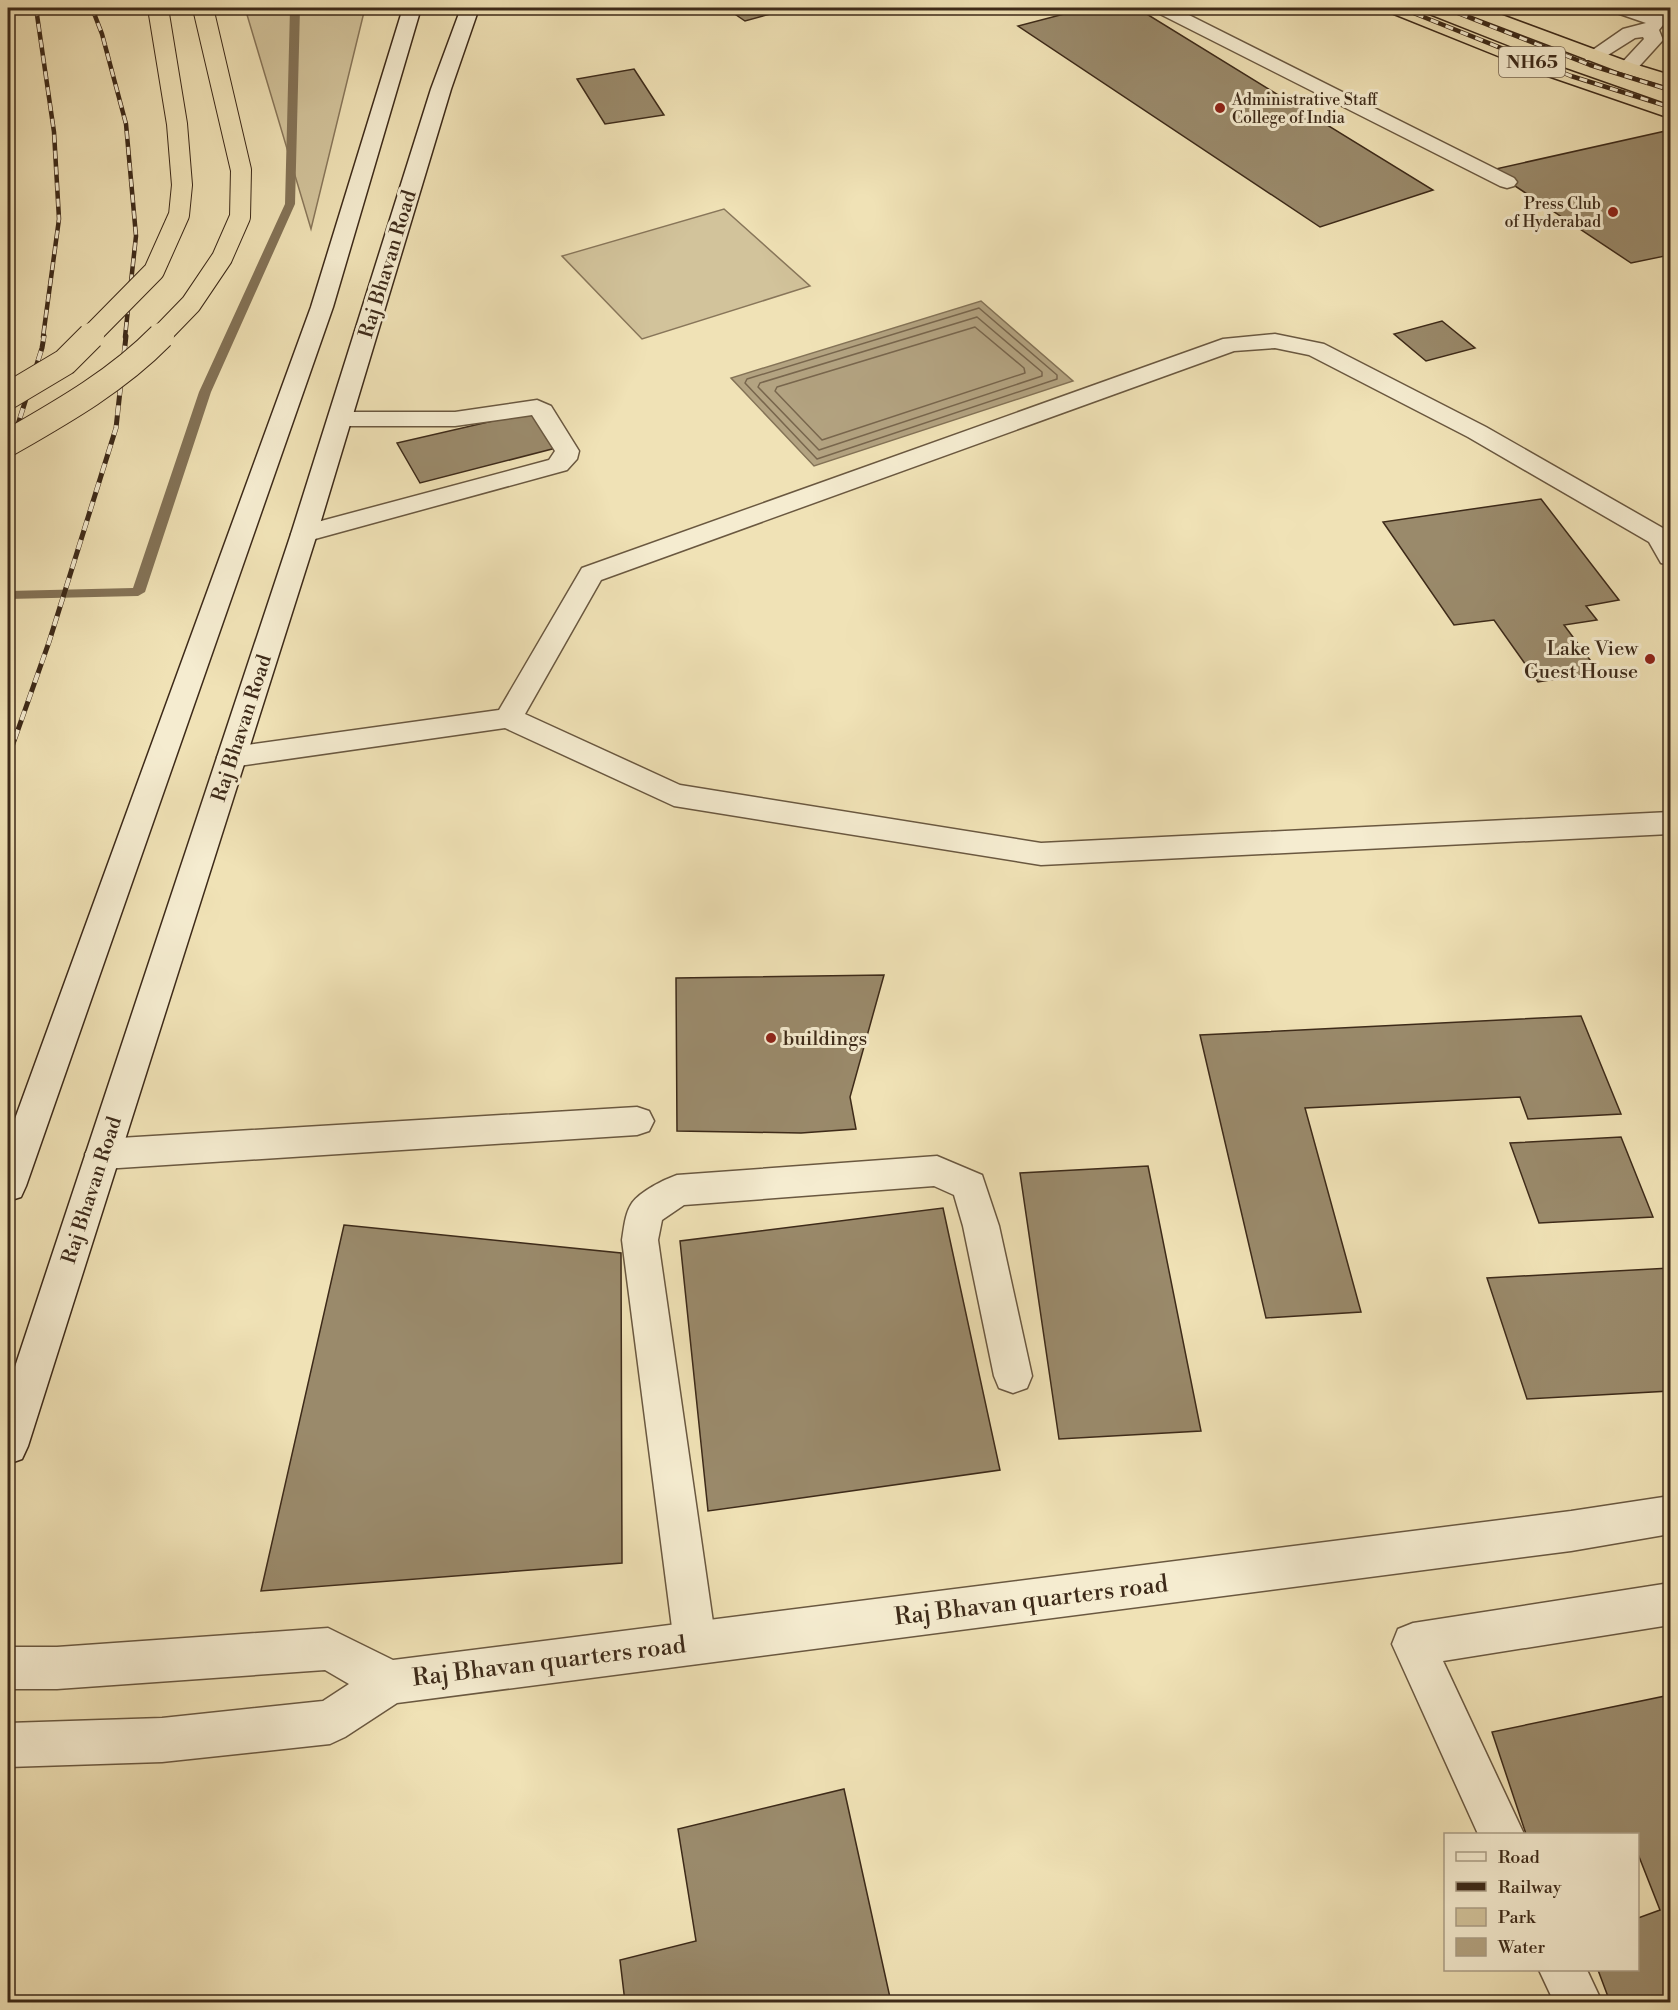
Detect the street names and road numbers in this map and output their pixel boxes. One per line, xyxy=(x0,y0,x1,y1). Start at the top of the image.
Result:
road number: NH65 xyxy=(1499,47,1565,77)
street label: Raj Bhavan Road xyxy=(354,187,423,341)
street label: Raj Bhavan Road xyxy=(207,651,278,805)
street label: Raj Bhavan Road xyxy=(57,1113,128,1267)
street label: Raj Bhavan quarters road xyxy=(893,1569,1170,1633)
street label: Raj Bhavan quarters road xyxy=(411,1630,688,1694)

